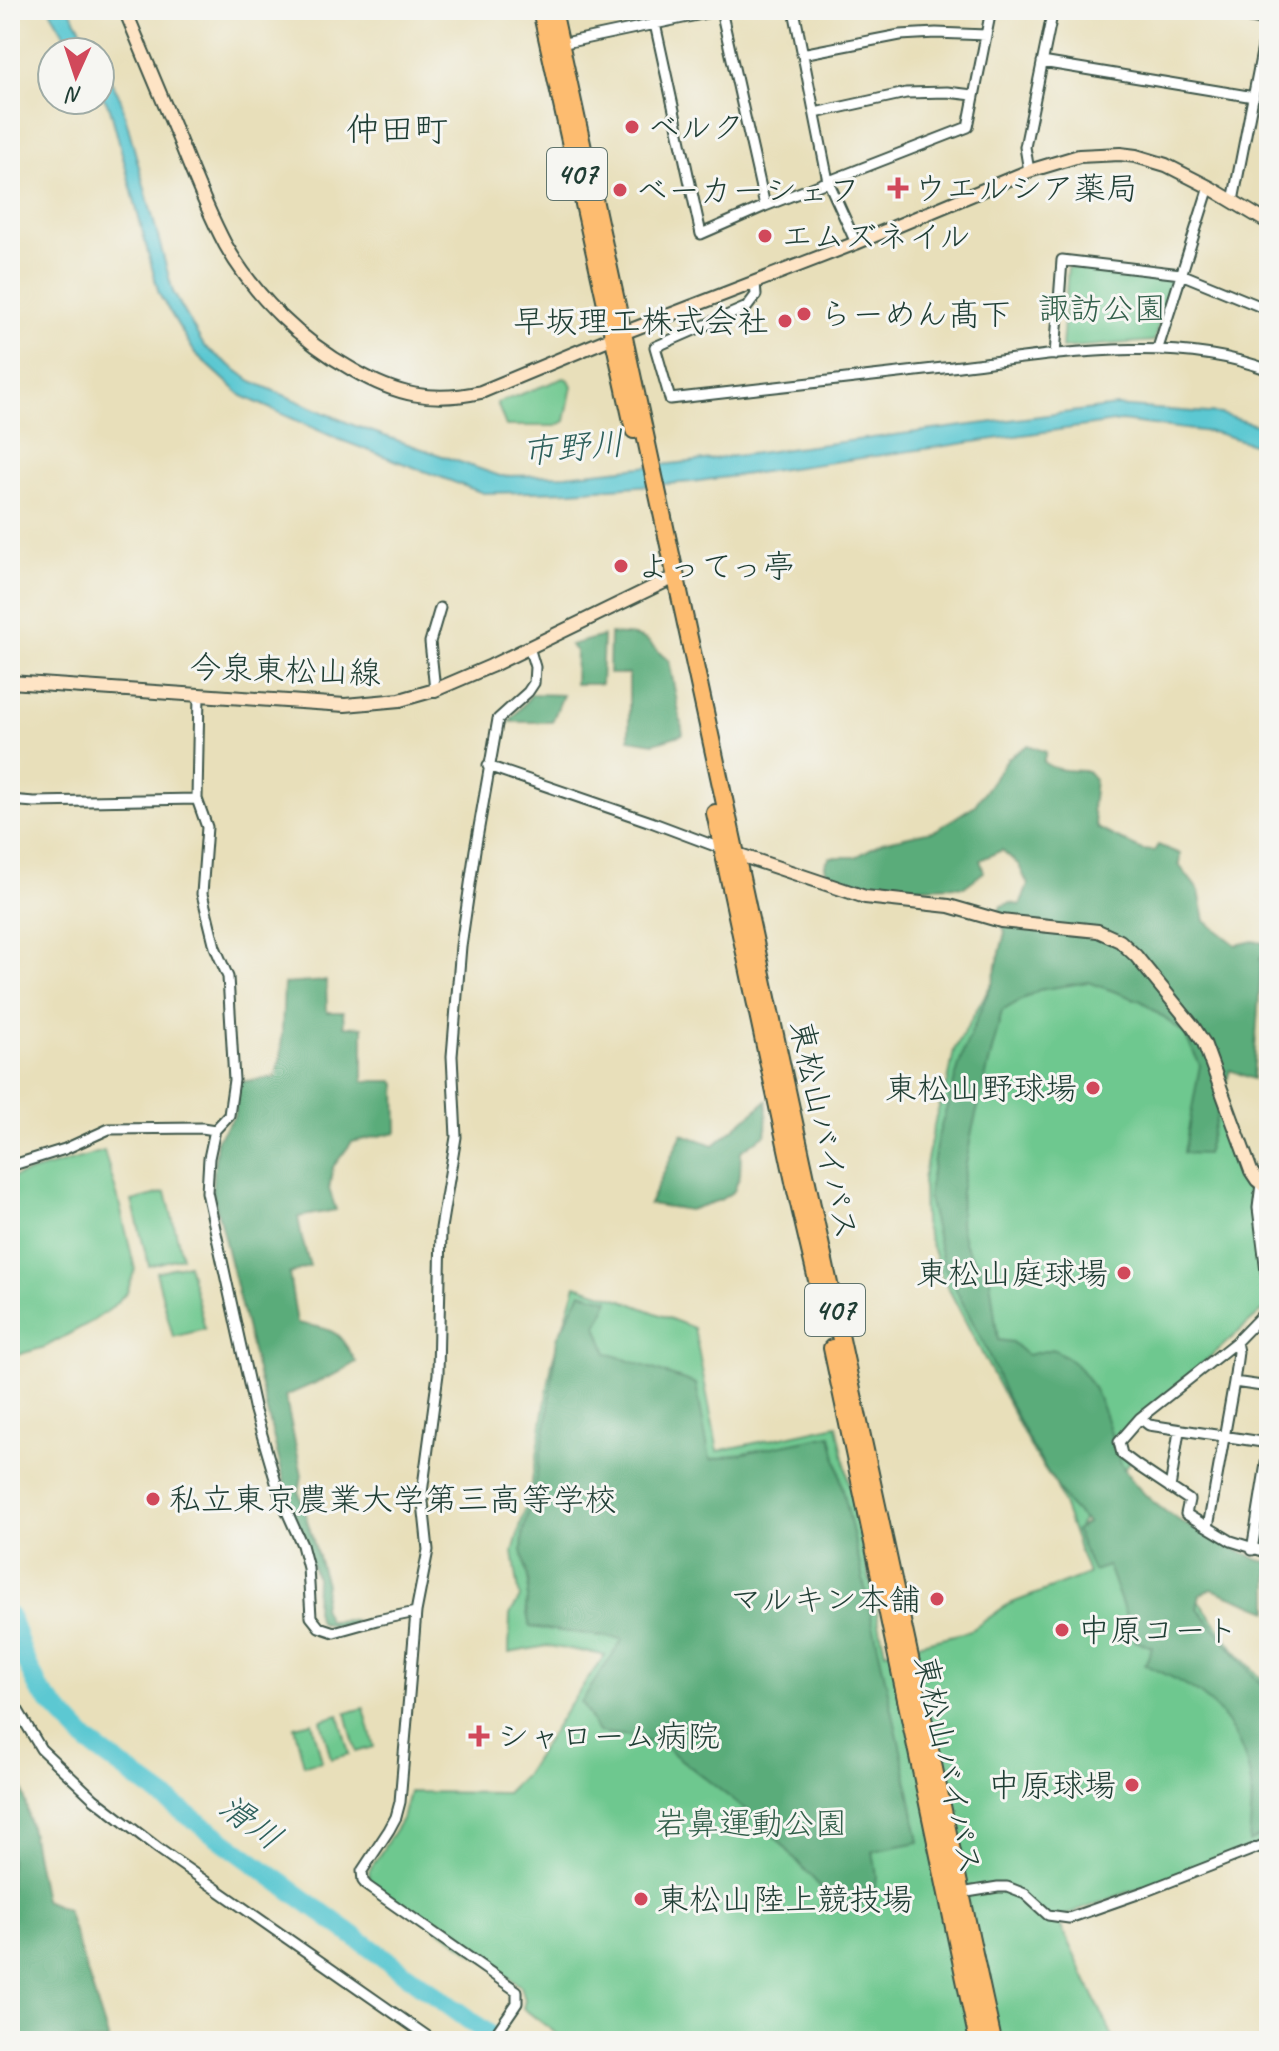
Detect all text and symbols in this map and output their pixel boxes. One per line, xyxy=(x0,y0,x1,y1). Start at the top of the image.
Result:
north arrow xyxy=(36,36,116,116)
text: N xyxy=(64,80,83,109)
place label: ベルク xyxy=(648,107,744,148)
district label: 仲田町 xyxy=(346,108,448,151)
marker: ベルク xyxy=(623,118,641,136)
road number: 407 xyxy=(547,148,607,200)
place label: ウエルシア薬局 xyxy=(914,168,1138,209)
place label: ベーカーシェフ xyxy=(636,170,861,211)
marker: ウエルシア薬局 xyxy=(889,179,907,197)
marker: ベーカーシェフ xyxy=(611,181,629,199)
place label: エムズネイル xyxy=(781,216,971,257)
marker: エムズネイル xyxy=(756,227,774,245)
park label: 諏訪公園 xyxy=(1038,288,1166,329)
place label: らーめん髙下 xyxy=(820,294,1012,335)
place label: 早坂理工株式会社 xyxy=(513,301,769,342)
marker: らーめん髙下 xyxy=(795,305,813,323)
marker: 早坂理工株式会社 xyxy=(776,312,794,330)
water label: 市野川 xyxy=(520,421,626,473)
place label: よってっ亭 xyxy=(637,546,795,587)
marker: よってっ亭 xyxy=(612,557,630,575)
street label: 今泉東松山線 xyxy=(188,646,382,694)
street label: 東松山バイパス xyxy=(781,1016,867,1244)
place label: 東松山野球場 xyxy=(885,1068,1077,1109)
marker: 東松山野球場 xyxy=(1084,1079,1102,1097)
place label: 東松山庭球場 xyxy=(916,1253,1108,1294)
marker: 東松山庭球場 xyxy=(1115,1264,1133,1282)
road number: 407 xyxy=(805,1284,865,1336)
place label: 私立東京農業大学第三高等学校 xyxy=(169,1479,617,1520)
marker: 私立東京農業大学第三高等学校 xyxy=(144,1490,162,1508)
place label: マルキン本舗 xyxy=(730,1579,921,1620)
marker: マルキン本舗 xyxy=(928,1590,946,1608)
place label: 中原コート xyxy=(1078,1610,1238,1651)
marker: 中原コート xyxy=(1053,1621,1071,1639)
street label: 東松山バイパス xyxy=(905,1651,991,1879)
place label: シャローム病院 xyxy=(497,1716,720,1757)
marker: シャローム病院 xyxy=(468,1725,490,1747)
place label: 中原球場 xyxy=(988,1765,1116,1806)
marker: 中原球場 xyxy=(1123,1776,1141,1794)
water label: 滑川 xyxy=(211,1785,291,1859)
park label: 岩鼻運動公園 xyxy=(655,1803,847,1844)
place label: 東松山陸上競技場 xyxy=(657,1879,913,1920)
marker: 東松山陸上競技場 xyxy=(632,1890,650,1908)

